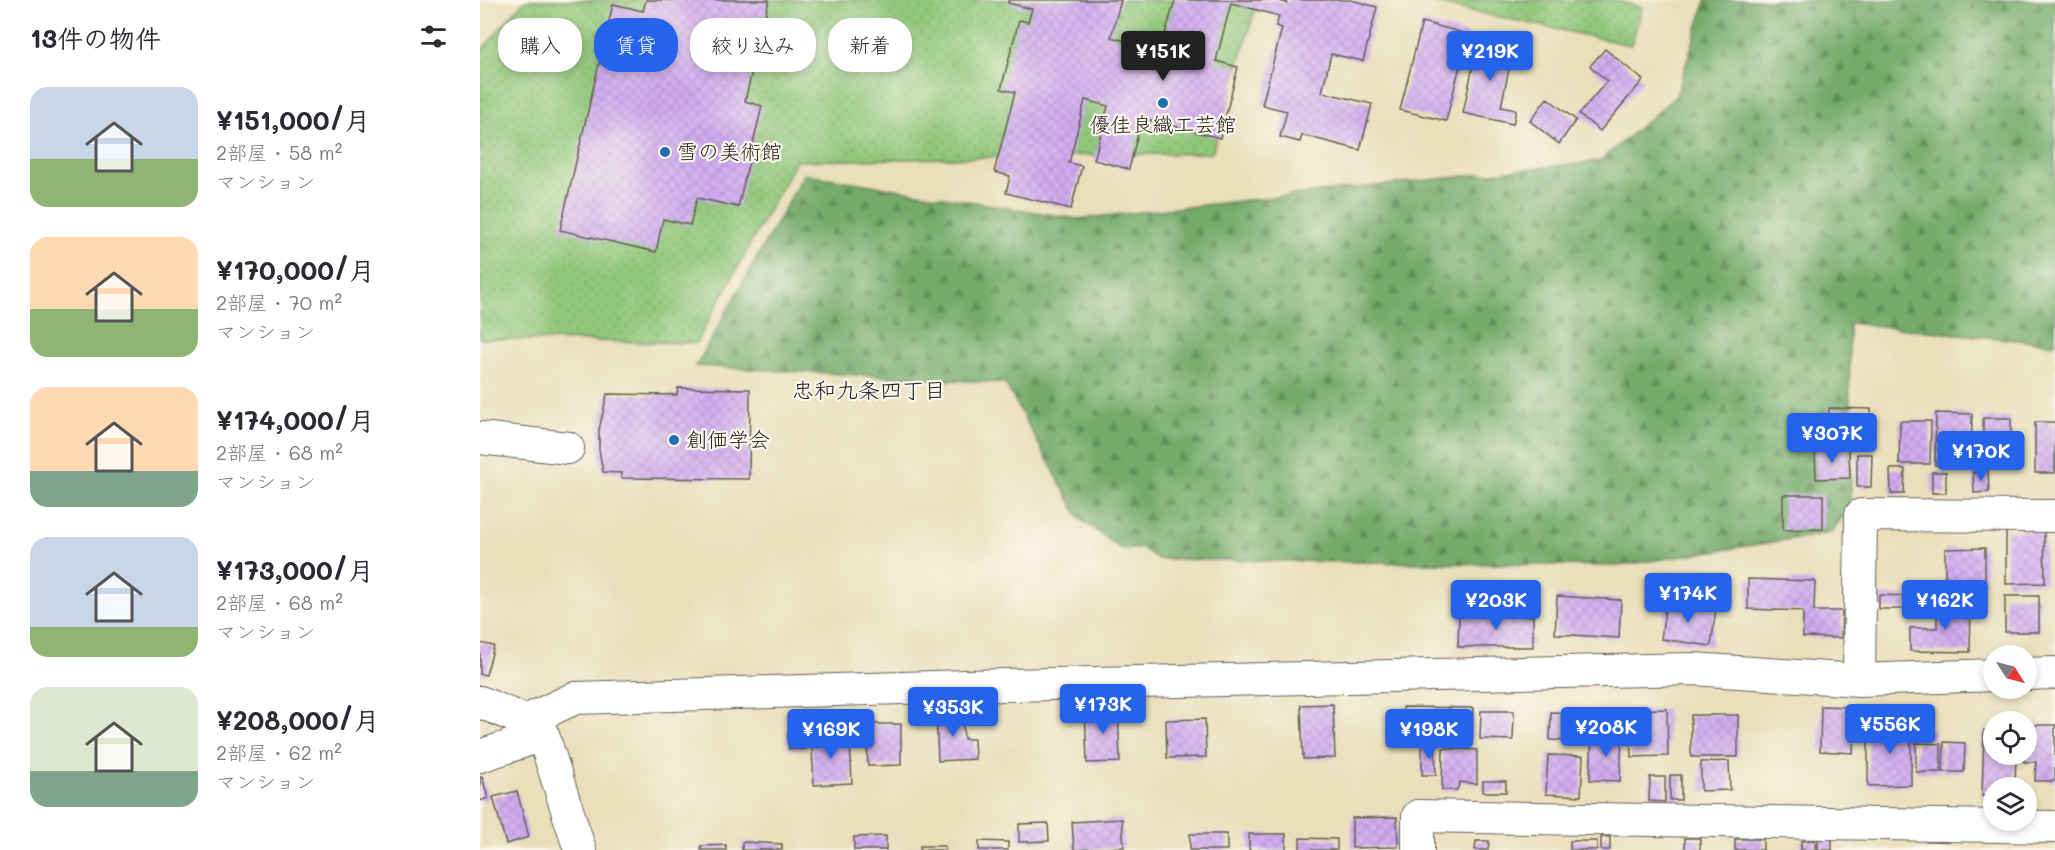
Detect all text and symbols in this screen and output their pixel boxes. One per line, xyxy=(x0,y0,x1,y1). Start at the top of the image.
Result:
chip: 購入 xyxy=(498,18,582,72)
chip: 賃貸 xyxy=(594,18,678,72)
chip: 絞り込み xyxy=(690,18,816,72)
chip: 新着 xyxy=(828,18,912,72)
icon: filters xyxy=(417,20,450,53)
text: 13件の物件 xyxy=(30,21,161,55)
pin: ¥151K xyxy=(1121,31,1205,82)
pin: ¥219K xyxy=(1448,31,1532,82)
text: ¥151K xyxy=(1135,37,1191,63)
text: ¥219K xyxy=(1461,37,1519,63)
marker: 優佳良織工芸館 xyxy=(1156,96,1170,110)
text: ¥151,000/月 xyxy=(216,103,371,137)
place label: 優佳良織工芸館 xyxy=(1090,110,1237,137)
icon: home xyxy=(78,111,150,183)
place label: 雪の美術館 xyxy=(677,137,782,164)
text: 2部屋 · 58 m² xyxy=(216,139,342,165)
marker: 雪の美術館 xyxy=(658,145,672,159)
text: マンション xyxy=(216,168,315,194)
text: ¥170,000/月 xyxy=(216,253,375,287)
icon: home xyxy=(78,261,150,333)
text: 2部屋 · 70 m² xyxy=(216,289,342,315)
text: マンション xyxy=(216,318,315,344)
district label: 忠和九条四丁目 xyxy=(792,375,946,404)
text: ¥174,000/月 xyxy=(216,403,375,437)
icon: home xyxy=(78,411,150,483)
pin: ¥307K xyxy=(1790,413,1874,464)
text: ¥307K xyxy=(1801,419,1863,445)
place label: 創価学会 xyxy=(686,425,770,452)
pin: ¥170K xyxy=(1939,431,2023,482)
marker: 創価学会 xyxy=(667,433,681,447)
text: ¥170K xyxy=(1951,437,2011,463)
text: 2部屋 · 68 m² xyxy=(216,439,343,465)
text: マンション xyxy=(216,468,315,494)
text: ¥173,000/月 xyxy=(216,553,374,587)
icon: home xyxy=(78,561,150,633)
pin: ¥174K xyxy=(1646,573,1730,624)
text: ¥174K xyxy=(1659,579,1717,605)
pin: ¥203K xyxy=(1454,580,1538,631)
pin: ¥162K xyxy=(1903,580,1987,631)
text: ¥203K xyxy=(1465,586,1527,612)
text: ¥162K xyxy=(1916,586,1974,612)
text: 2部屋 · 68 m² xyxy=(216,589,343,615)
text: マンション xyxy=(216,618,315,644)
north arrow xyxy=(1983,645,2037,699)
map controls xyxy=(1983,645,2037,831)
pin: ¥173K xyxy=(1061,684,1145,735)
pin: ¥353K xyxy=(911,687,995,738)
text: ¥173K xyxy=(1074,690,1132,716)
text: ¥353K xyxy=(922,693,984,719)
text: ¥208,000/月 xyxy=(216,703,380,737)
pin: ¥556K xyxy=(1848,704,1932,755)
pin: ¥208K xyxy=(1564,707,1648,758)
pin: ¥169K xyxy=(789,709,873,760)
pin: ¥198K xyxy=(1387,709,1471,760)
text: ¥556K xyxy=(1859,710,1921,736)
icon: home xyxy=(78,711,150,783)
button: locate xyxy=(1983,711,2037,765)
text: ¥208K xyxy=(1575,713,1637,739)
text: ¥169K xyxy=(801,715,861,741)
text: ¥198K xyxy=(1399,715,1459,741)
text: 2部屋 · 62 m² xyxy=(216,739,342,765)
text: マンション xyxy=(216,768,315,794)
button: layers xyxy=(1983,777,2037,831)

